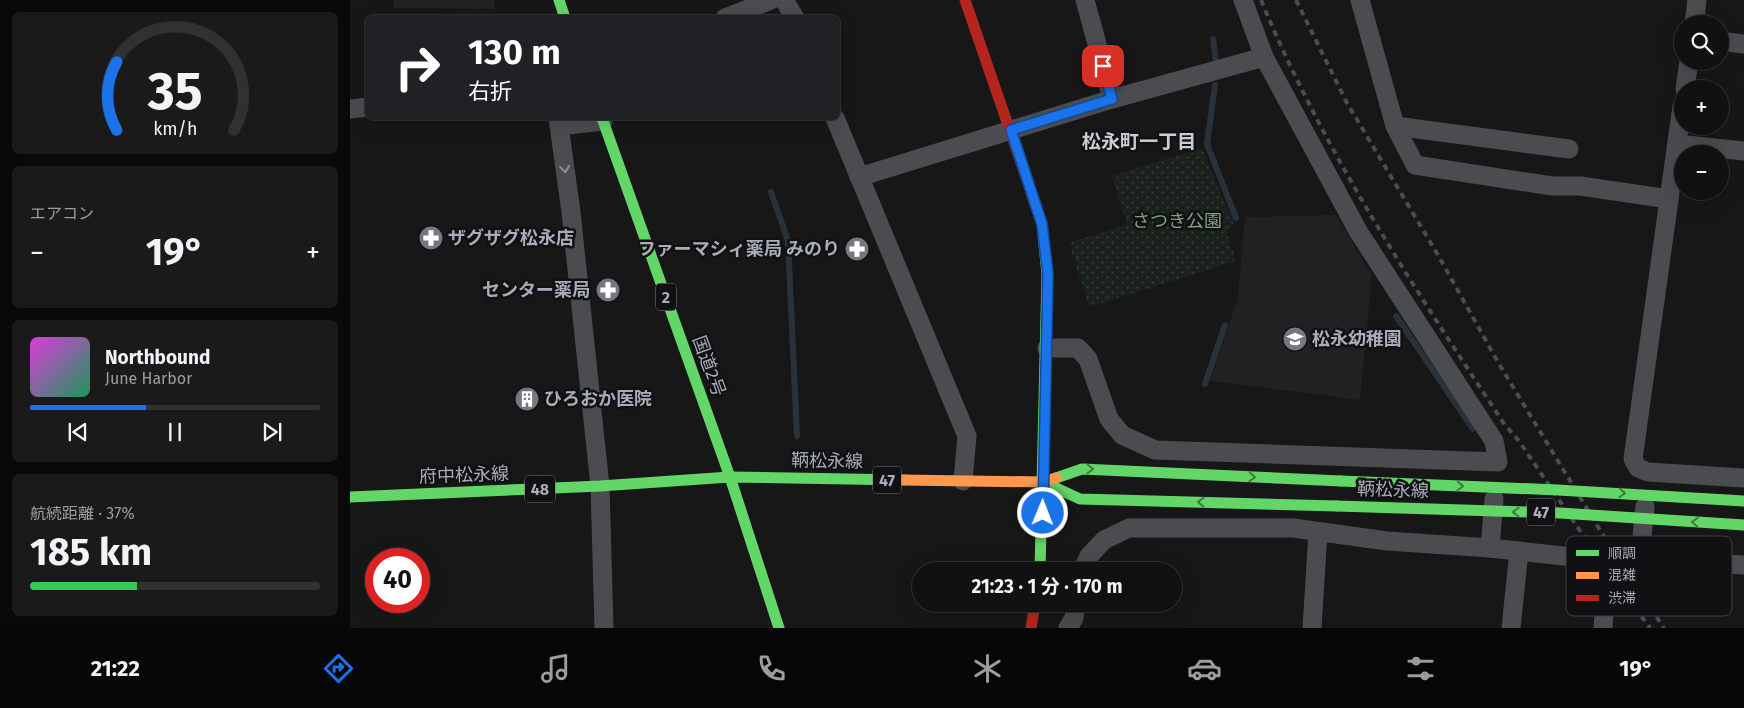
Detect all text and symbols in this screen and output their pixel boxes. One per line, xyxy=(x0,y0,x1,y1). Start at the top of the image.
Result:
map controls xyxy=(1674,15,1729,200)
button: search xyxy=(1674,15,1729,70)
text: 130 m xyxy=(468,31,561,73)
icon: right xyxy=(385,35,450,100)
pin xyxy=(1082,45,1124,87)
icon: arrive xyxy=(1089,52,1117,80)
text: 35 xyxy=(147,60,202,123)
text: 右折 xyxy=(468,78,512,105)
button: + xyxy=(1674,80,1729,135)
text: km/h xyxy=(153,118,197,140)
district label: 松永町一丁目 xyxy=(1082,130,1196,153)
button: − xyxy=(1674,145,1729,200)
one-way arrow xyxy=(559,165,570,173)
text: エアコン xyxy=(30,204,94,223)
park label: さつき公園 xyxy=(1132,210,1222,232)
pharmacy icon: ザグザグ松永店 xyxy=(418,225,444,251)
place label: ザグザグ松永店 xyxy=(448,227,574,249)
text: 19° xyxy=(146,229,204,275)
text: − xyxy=(30,236,44,269)
text: + xyxy=(306,236,320,269)
pharmacy icon: ファーマシィ薬局 みのり xyxy=(844,236,870,262)
place label: ファーマシィ薬局 みのり xyxy=(638,238,840,260)
pharmacy icon: センター薬局 xyxy=(595,277,621,303)
place label: センター薬局 xyxy=(482,279,590,301)
road number: 2 xyxy=(656,284,676,310)
school or university icon: 松永幼稚園 xyxy=(1282,326,1308,352)
place label: 松永幼稚園 xyxy=(1312,328,1402,350)
street label: 国道2号 xyxy=(688,333,730,399)
text: Northbound xyxy=(105,346,210,369)
text: June Harbor xyxy=(105,369,192,388)
building icon: ひろおか医院 xyxy=(514,386,540,412)
place label: ひろおか医院 xyxy=(544,388,652,410)
icon: previous xyxy=(64,418,92,446)
icon: pause xyxy=(161,418,189,446)
icon: next xyxy=(258,418,286,446)
street label: 鞆松永線 xyxy=(791,449,863,473)
street label: 府中松永線 xyxy=(419,462,509,488)
one-way arrow xyxy=(1086,464,1094,474)
road number: 47 xyxy=(873,466,901,494)
one-way arrow xyxy=(1248,471,1256,482)
road number: 48 xyxy=(525,476,555,502)
street label: 鞆松永線 xyxy=(1357,478,1429,502)
one-way arrow xyxy=(1456,480,1464,491)
position arrow xyxy=(1016,486,1068,538)
one-way arrow xyxy=(1618,488,1626,499)
one-way arrow xyxy=(1197,497,1204,507)
road number: 47 xyxy=(1527,498,1555,526)
text: 航続距離 · 37% xyxy=(30,504,135,523)
one-way arrow xyxy=(1511,506,1519,517)
one-way arrow xyxy=(1691,516,1699,527)
text: 185 km xyxy=(30,529,152,575)
legend xyxy=(1566,536,1732,616)
text: 順調 xyxy=(1608,545,1636,562)
speed limit sign: 40 xyxy=(365,548,430,613)
text: 混雑 xyxy=(1608,567,1636,584)
text: 21:23 · 1 分 · 170 m xyxy=(971,575,1123,598)
text: 渋滞 xyxy=(1608,590,1636,607)
icon: directions xyxy=(321,651,356,686)
icon: music xyxy=(538,651,573,686)
icon: phone xyxy=(754,651,789,686)
icon: climate xyxy=(970,651,1005,686)
icon: car xyxy=(1187,651,1222,686)
icon: filters xyxy=(1403,651,1438,686)
text: 21:22 xyxy=(91,655,140,682)
text: 19° xyxy=(1619,655,1653,682)

